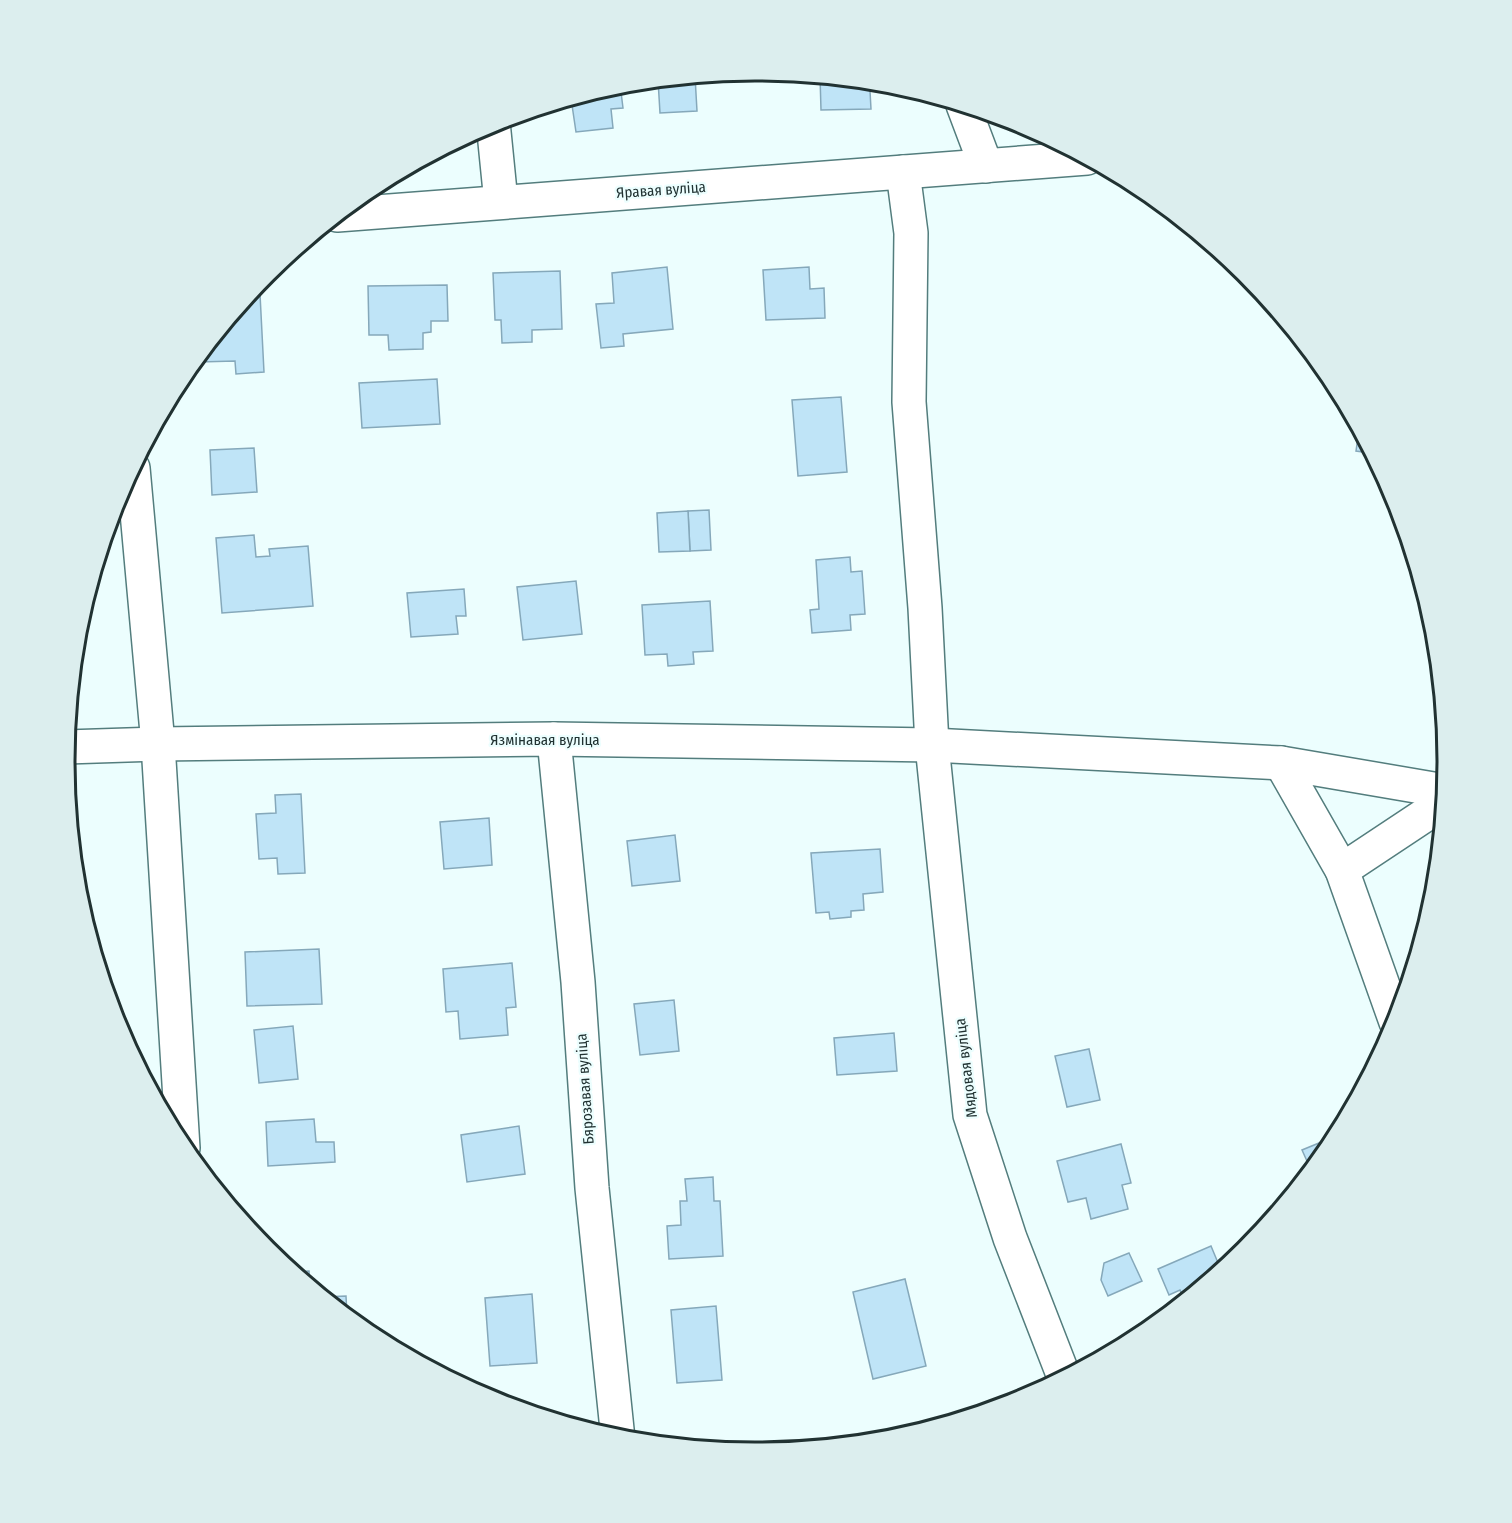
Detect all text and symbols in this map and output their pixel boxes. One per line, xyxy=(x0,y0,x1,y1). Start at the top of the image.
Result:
street label: Яравая вуліца xyxy=(616,178,706,202)
street label: Язмінавая вуліца xyxy=(490,731,600,749)
street label: Мядовая вуліца xyxy=(951,1017,981,1119)
street label: Бярозавая вуліца xyxy=(572,1033,598,1145)

